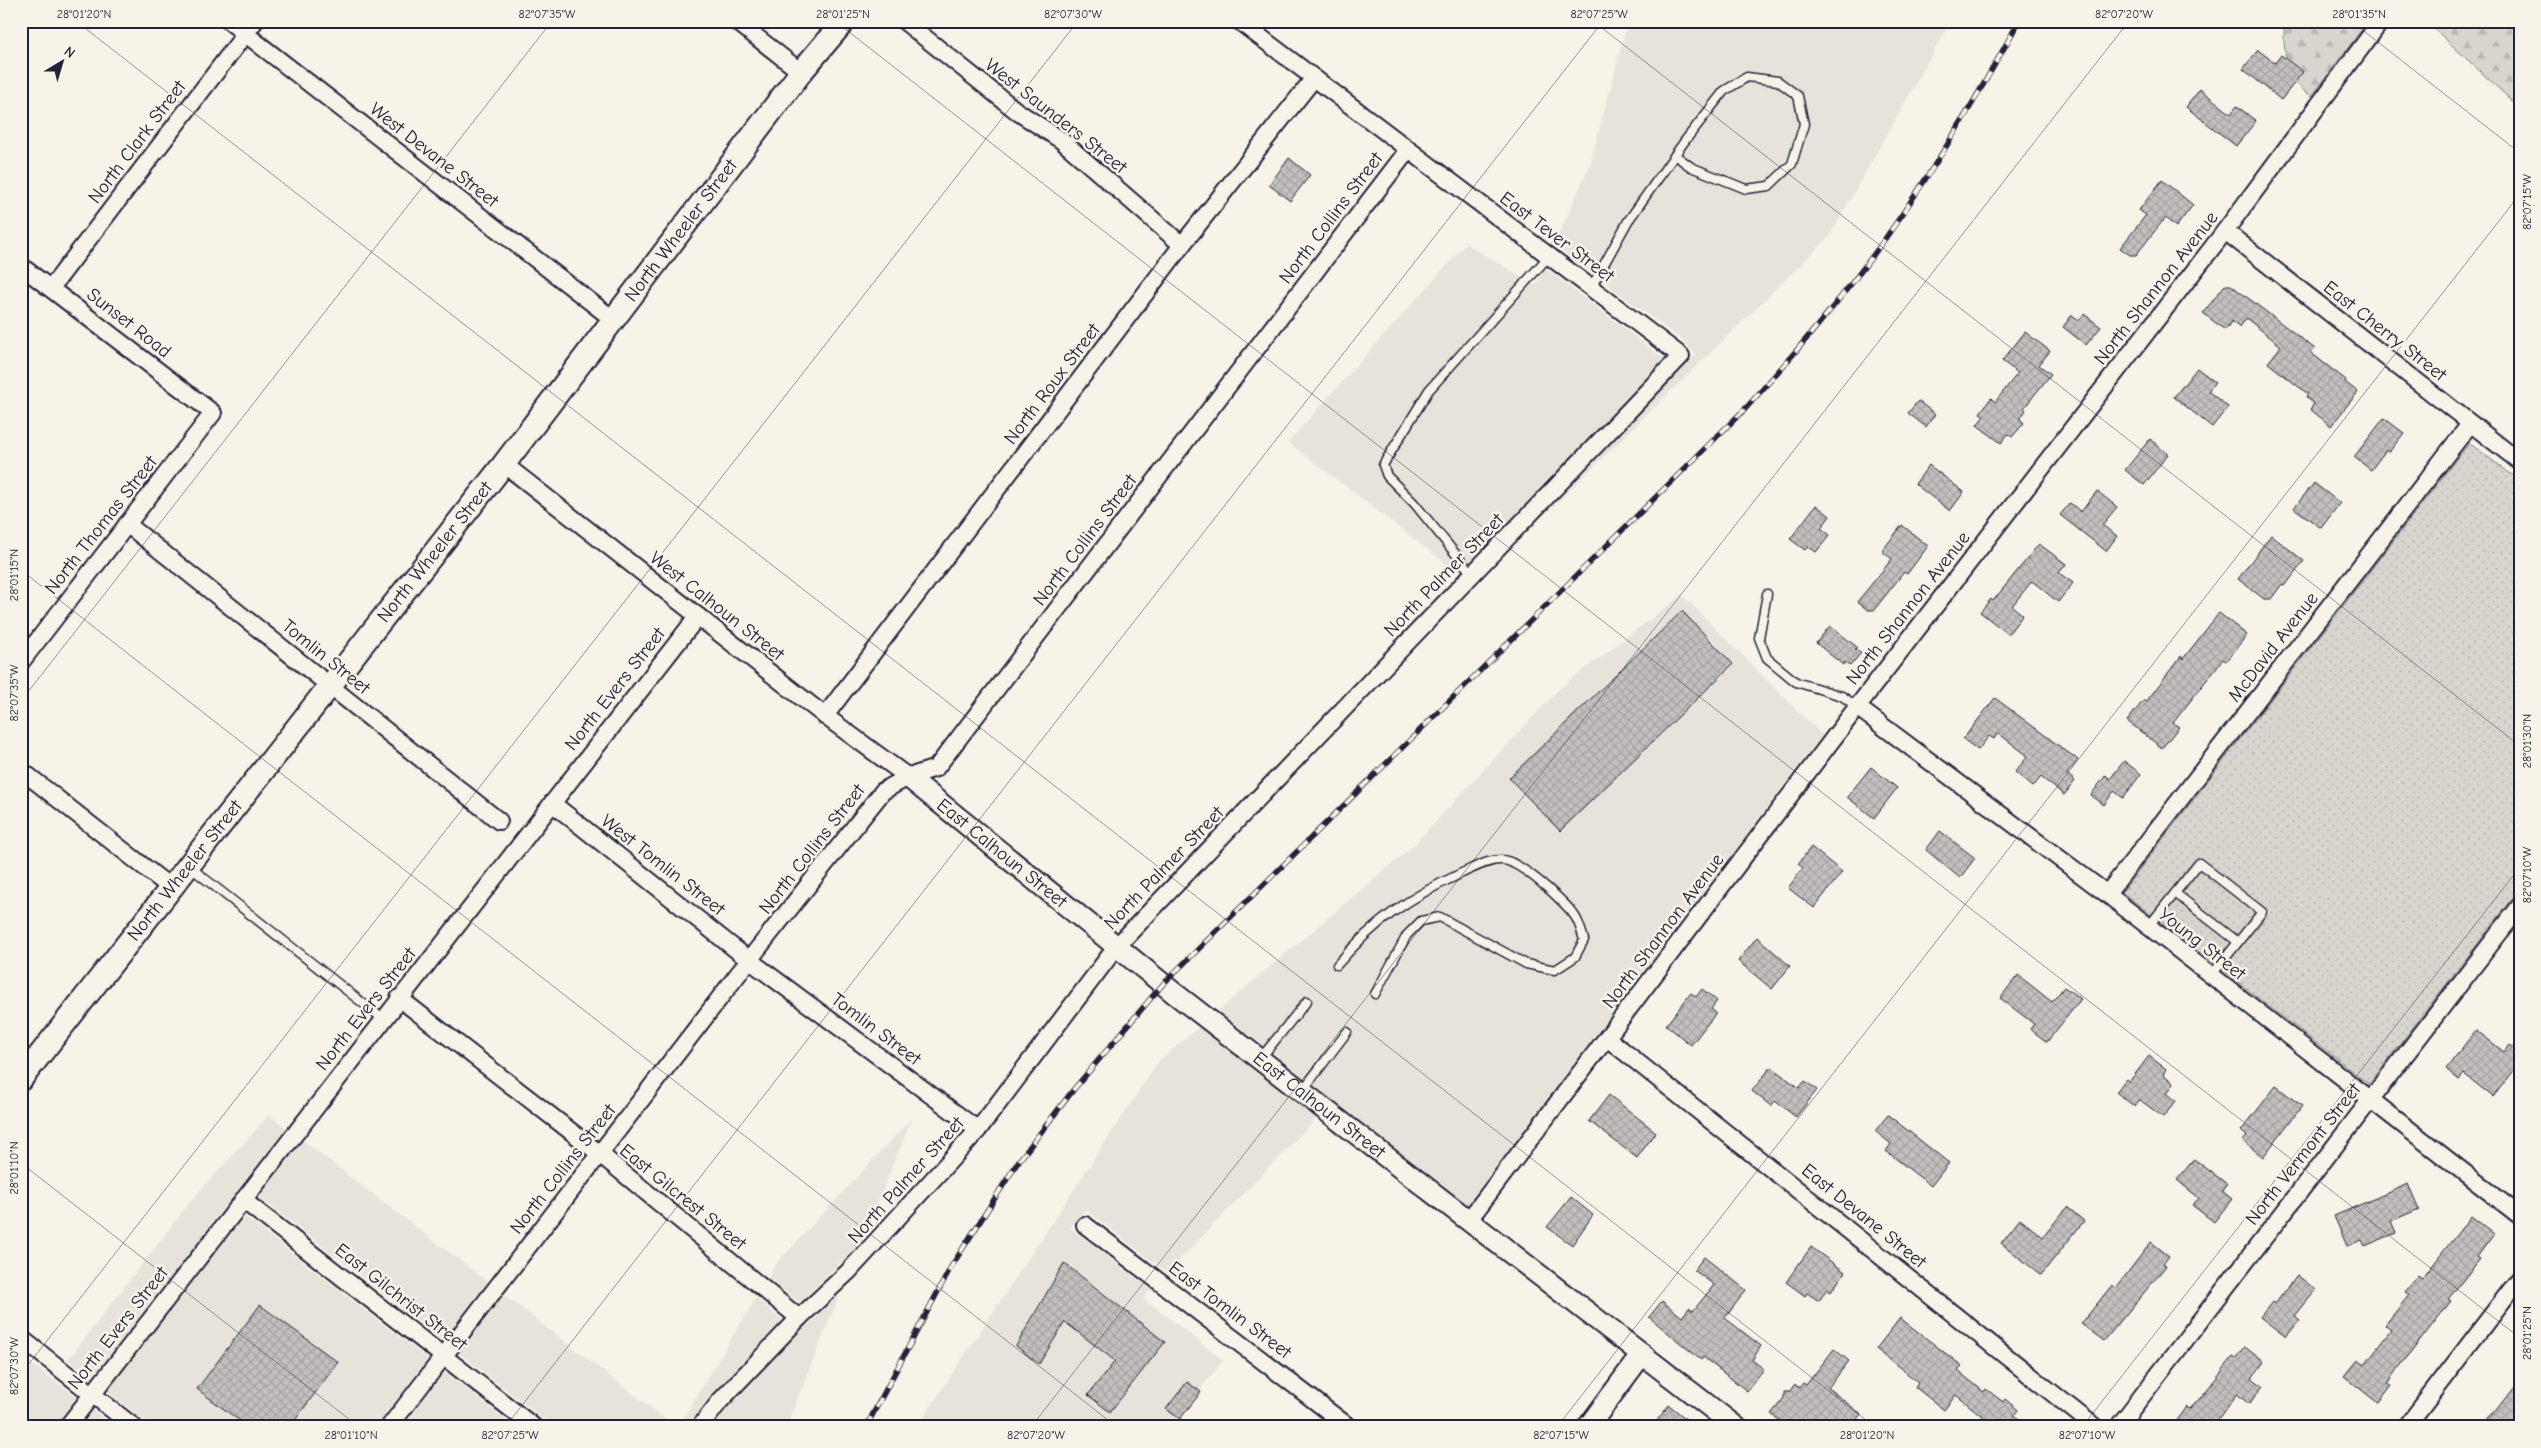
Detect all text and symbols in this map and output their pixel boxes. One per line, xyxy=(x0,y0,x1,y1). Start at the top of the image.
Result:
text: 28°01'20"N xyxy=(57,7,111,21)
text: 82°07'35"W xyxy=(518,7,576,21)
text: 28°01'25"N xyxy=(816,7,870,21)
text: 82°07'30"W xyxy=(1044,7,1103,21)
text: 82°07'25"W xyxy=(1570,7,1628,21)
text: 82°07'20"W xyxy=(2095,7,2154,21)
text: 28°01'35"N xyxy=(2332,7,2386,21)
north arrow xyxy=(38,38,88,88)
text: N xyxy=(61,43,79,62)
street label: West Saunders Street xyxy=(981,54,1132,179)
street label: North Clark Street xyxy=(84,76,191,208)
street label: West Devane Street xyxy=(365,98,503,212)
street label: North Collins Street xyxy=(1274,148,1388,288)
street label: North Wheeler Street xyxy=(620,154,742,306)
text: 82°07'15"W xyxy=(2520,174,2534,230)
street label: East Tever Street xyxy=(1496,187,1619,287)
street label: North Shannon Avenue xyxy=(2089,207,2223,369)
street label: East Cherry Street xyxy=(2319,276,2451,386)
street label: Sunset Road xyxy=(82,283,176,363)
street label: North Roux Street xyxy=(999,319,1105,449)
street label: North Thomas Street xyxy=(40,451,162,599)
street label: North Collins Street xyxy=(1028,470,1142,610)
street label: North Wheeler Street xyxy=(373,477,497,627)
street label: North Palmer Street xyxy=(1380,508,1509,641)
street label: North Shannon Avenue xyxy=(1841,527,1975,689)
street label: West Calhoun Street xyxy=(645,547,789,666)
text: 28°01'15"N xyxy=(7,549,21,601)
street label: McDavid Avenue xyxy=(2223,588,2323,706)
street label: Tomlin Street xyxy=(278,615,375,700)
street label: North Evers Street xyxy=(560,623,670,755)
text: 82°07'35"W xyxy=(7,664,21,722)
text: 28°01'30"N xyxy=(2520,714,2534,768)
street label: North Collins Street xyxy=(754,779,870,918)
street label: East Calhoun Street xyxy=(932,794,1072,913)
street label: North Wheeler Street xyxy=(123,795,247,945)
street label: North Palmer Street xyxy=(1100,801,1229,934)
street label: West Tomlin Street xyxy=(597,810,730,921)
text: 82°07'10"W xyxy=(2520,846,2534,903)
street label: North Shannon Avenue xyxy=(1598,849,1728,1013)
street label: Young Street xyxy=(2154,903,2250,985)
street label: North Evers Street xyxy=(311,943,421,1075)
street label: Tomlin Street xyxy=(827,988,926,1070)
street label: East Calhoun Street xyxy=(1249,1047,1390,1163)
street label: North Vermont Street xyxy=(2241,1078,2366,1229)
street label: North Collins Street xyxy=(505,1099,621,1238)
street label: North Palmer Street xyxy=(843,1112,969,1248)
street label: East Gilcrest Street xyxy=(615,1139,751,1255)
text: 28°01'10"N xyxy=(7,1141,21,1195)
street label: East Devane Street xyxy=(1797,1159,1931,1273)
street label: East Gilchrist Street xyxy=(331,1239,472,1356)
street label: East Tomlin Street xyxy=(1164,1257,1296,1364)
street label: North Evers Street xyxy=(63,1262,173,1394)
text: 28°01'25"N xyxy=(2520,1306,2534,1360)
text: 82°07'30"W xyxy=(7,1336,21,1395)
text: 28°01'10"N xyxy=(324,1428,378,1442)
text: 82°07'25"W xyxy=(481,1428,539,1442)
text: 82°07'20"W xyxy=(1007,1428,1066,1442)
text: 82°07'15"W xyxy=(1533,1428,1589,1442)
text: 28°01'20"N xyxy=(1840,1428,1894,1442)
text: 82°07'10"W xyxy=(2059,1428,2116,1442)

